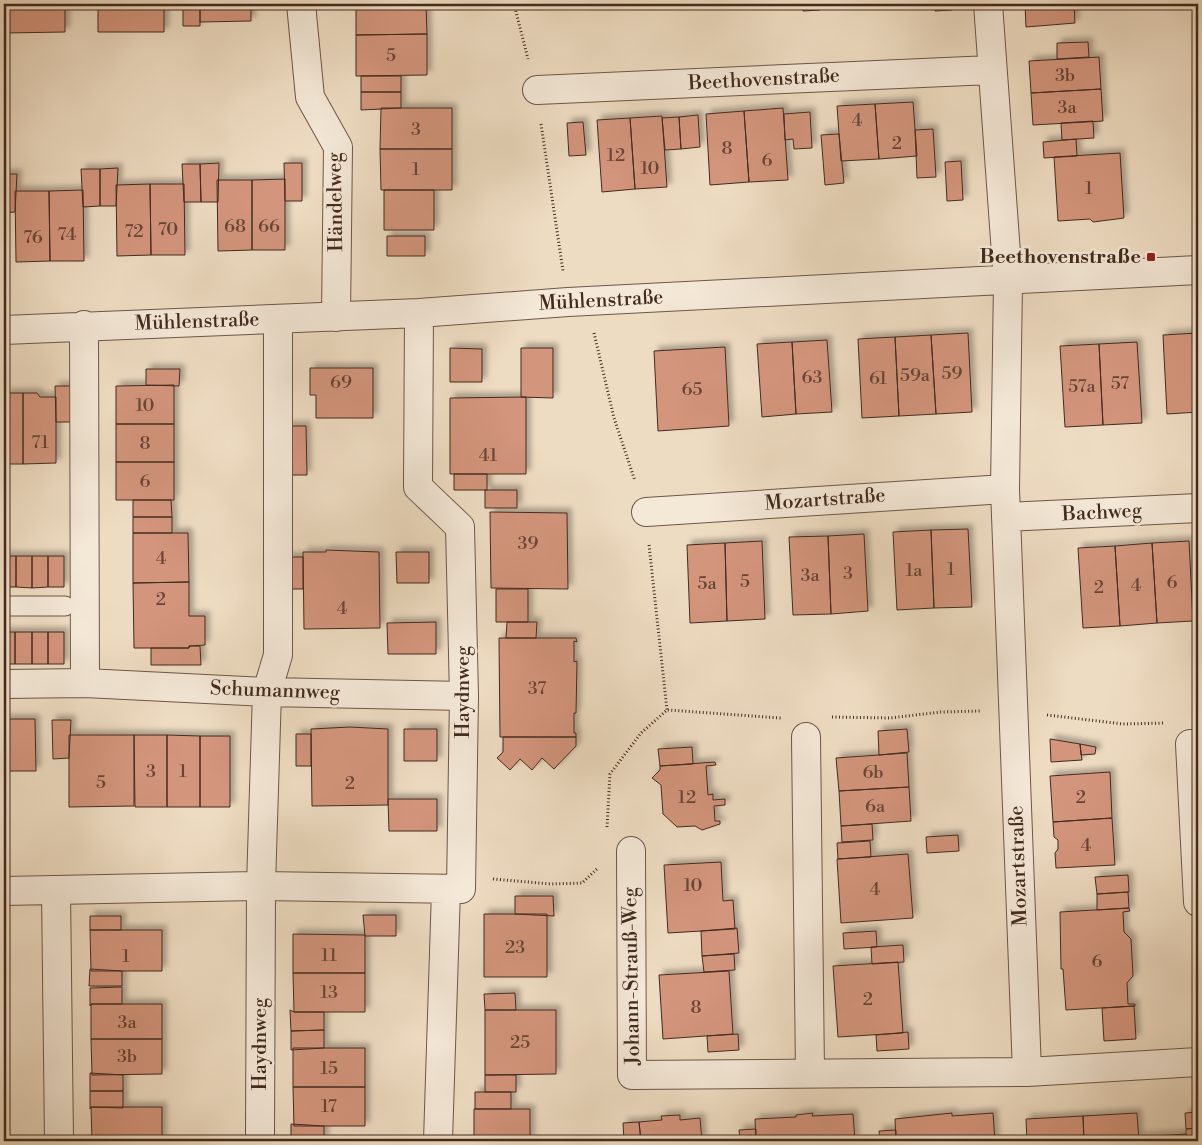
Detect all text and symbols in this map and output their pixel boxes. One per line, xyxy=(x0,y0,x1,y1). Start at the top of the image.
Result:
house number: 5 xyxy=(386,44,396,67)
street label: Beethovenstraße xyxy=(686,64,841,97)
house number: 3b xyxy=(1055,64,1075,87)
house number: 3a xyxy=(1057,96,1077,119)
house number: 4 xyxy=(852,109,863,132)
house number: 3 xyxy=(411,118,421,141)
house number: 2 xyxy=(892,132,902,155)
house number: 8 xyxy=(721,137,733,160)
house number: 12 xyxy=(607,144,625,167)
house number: 6 xyxy=(762,149,773,172)
street label: Händelweg xyxy=(323,151,349,252)
house number: 10 xyxy=(640,157,660,180)
house number: 1 xyxy=(412,158,420,181)
house number: 1 xyxy=(1085,177,1093,200)
house number: 68 xyxy=(224,215,246,238)
house number: 66 xyxy=(258,215,280,238)
house number: 70 xyxy=(158,218,178,241)
house number: 72 xyxy=(124,220,144,243)
house number: 74 xyxy=(58,223,77,246)
house number: 76 xyxy=(23,226,43,249)
place label: Beethovenstraße xyxy=(980,245,1141,270)
marker: Beethovenstraße xyxy=(1145,251,1157,263)
street label: Mühlenstraße xyxy=(538,285,664,317)
street label: Mühlenstraße xyxy=(134,307,260,337)
house number: 59 xyxy=(942,362,963,385)
house number: 59a xyxy=(900,364,931,387)
house number: 63 xyxy=(802,366,822,389)
house number: 61 xyxy=(869,367,887,390)
house number: 69 xyxy=(330,371,352,394)
house number: 57 xyxy=(1111,372,1129,395)
house number: 57a xyxy=(1068,375,1097,398)
house number: 65 xyxy=(682,378,702,401)
house number: 10 xyxy=(135,394,155,417)
house number: 71 xyxy=(31,431,49,454)
house number: 8 xyxy=(139,432,151,455)
house number: 41 xyxy=(479,444,497,467)
house number: 6 xyxy=(140,470,151,493)
street label: Mozartstraße xyxy=(764,483,886,517)
street label: Bachweg xyxy=(1060,498,1143,528)
house number: 39 xyxy=(518,532,539,555)
house number: 4 xyxy=(156,547,167,570)
house number: 1 xyxy=(947,558,955,581)
house number: 1a xyxy=(906,559,923,582)
house number: 3 xyxy=(843,562,853,585)
house number: 3a xyxy=(800,564,820,587)
house number: 5 xyxy=(740,570,750,593)
house number: 6 xyxy=(1167,571,1178,594)
house number: 5a xyxy=(697,572,717,595)
house number: 4 xyxy=(1131,574,1142,597)
house number: 2 xyxy=(1094,576,1104,599)
house number: 2 xyxy=(156,588,166,611)
house number: 4 xyxy=(337,597,348,620)
street label: Haydnweg xyxy=(451,645,476,738)
street label: Schumannweg xyxy=(209,676,341,706)
house number: 37 xyxy=(528,677,546,700)
house number: 3 xyxy=(146,760,156,783)
house number: 1 xyxy=(179,760,187,783)
house number: 6b xyxy=(862,761,884,784)
house number: 5 xyxy=(96,771,106,794)
house number: 2 xyxy=(345,772,355,795)
house number: 12 xyxy=(678,786,696,809)
house number: 2 xyxy=(1076,786,1086,809)
house number: 6a xyxy=(865,795,886,818)
street label: Mozartstraße xyxy=(1004,805,1034,927)
house number: 4 xyxy=(1081,834,1092,857)
house number: 10 xyxy=(683,874,703,897)
house number: 4 xyxy=(870,878,881,901)
street label: Johann-Strauß-Weg xyxy=(618,886,646,1066)
house number: 23 xyxy=(505,936,525,959)
house number: 11 xyxy=(321,944,337,967)
house number: 1 xyxy=(122,945,130,968)
house number: 6 xyxy=(1092,950,1103,973)
house number: 13 xyxy=(320,981,338,1004)
house number: 2 xyxy=(863,988,873,1011)
house number: 8 xyxy=(690,996,702,1019)
street label: Haydnweg xyxy=(248,997,273,1090)
house number: 3a xyxy=(117,1011,137,1034)
house number: 25 xyxy=(510,1031,530,1054)
house number: 3b xyxy=(117,1045,137,1068)
house number: 15 xyxy=(320,1057,338,1080)
house number: 17 xyxy=(321,1095,337,1118)

